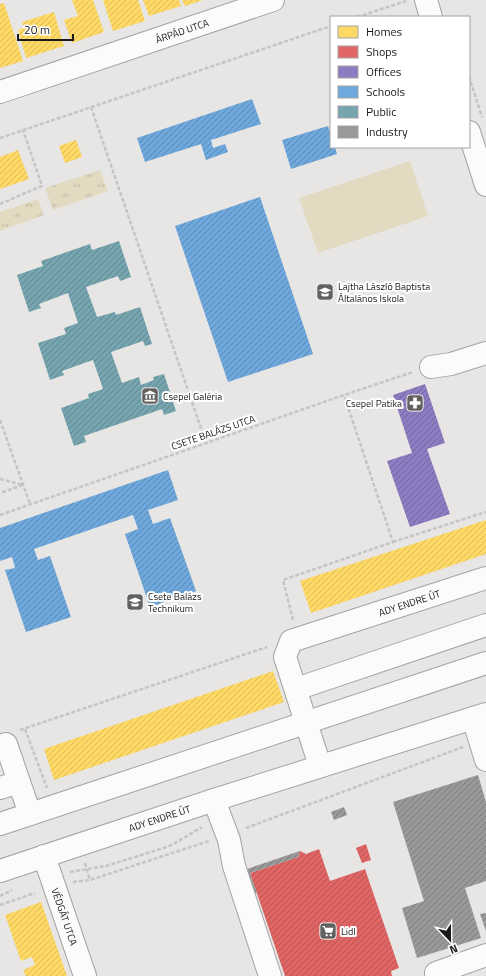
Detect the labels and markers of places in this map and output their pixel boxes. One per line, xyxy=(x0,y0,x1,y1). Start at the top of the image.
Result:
place label: Lajtha László Baptista Általános Iskola xyxy=(338,279,430,306)
school or university icon: Lajtha László Baptista Általános Iskola xyxy=(315,282,335,302)
museum icon: Csepel Galéria xyxy=(140,386,160,406)
place label: Csepel Galéria xyxy=(163,389,222,404)
pharmacy icon: Csepel Patika xyxy=(405,393,425,413)
place label: Csepel Patika xyxy=(346,396,402,411)
place label: Csete Balázs Technikum xyxy=(148,589,202,616)
school or university icon: Csete Balázs Technikum xyxy=(125,592,145,612)
supermarket icon: Lidl xyxy=(318,921,338,941)
place label: Lidl xyxy=(341,924,356,939)

